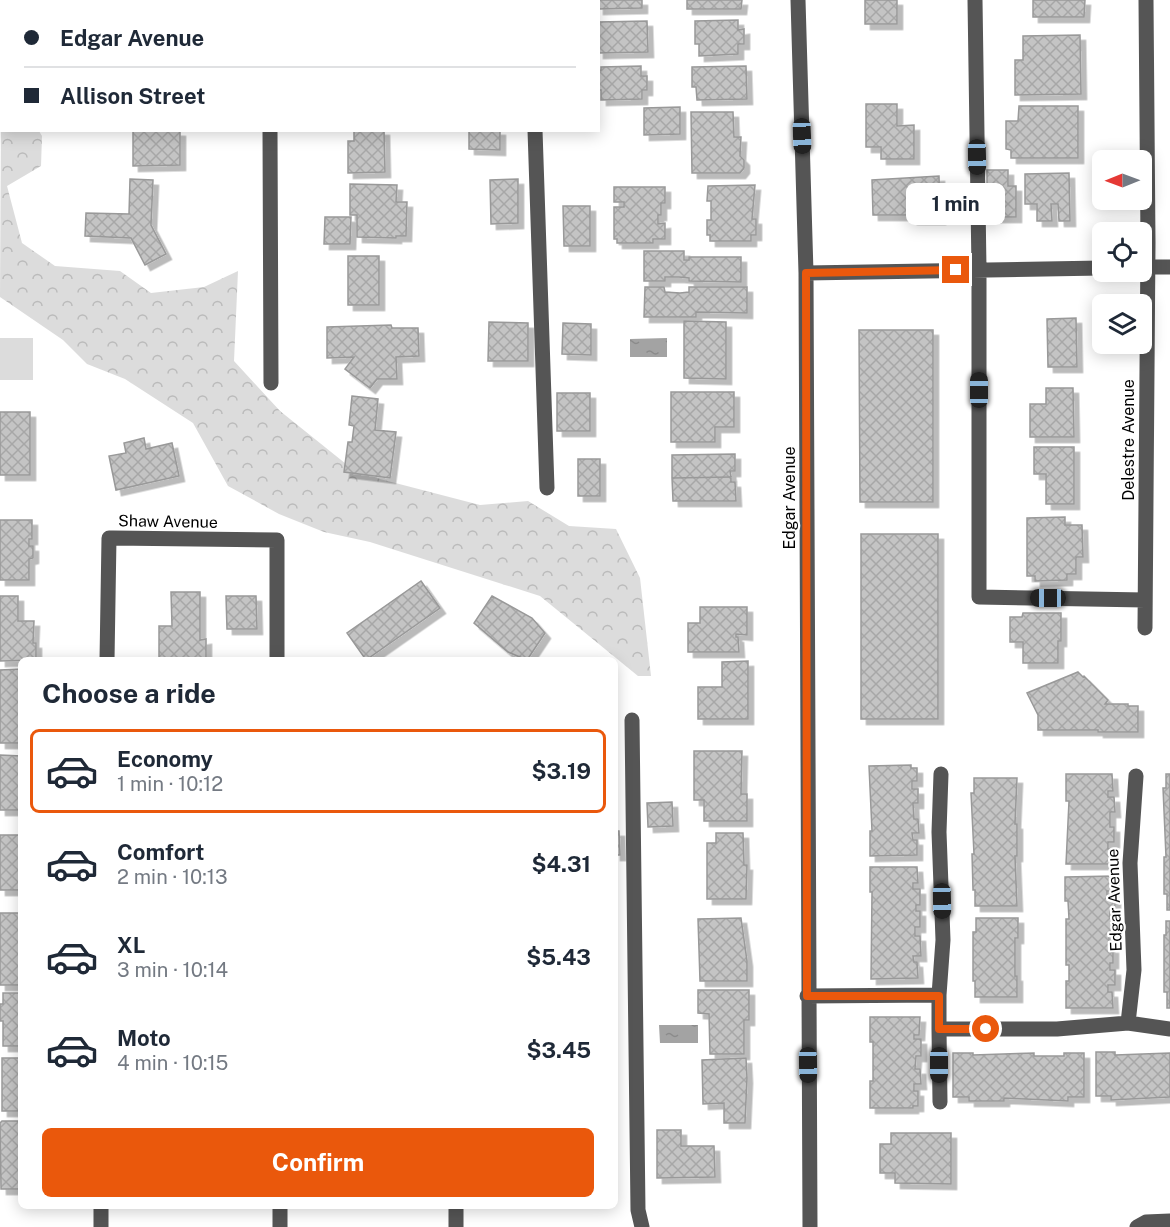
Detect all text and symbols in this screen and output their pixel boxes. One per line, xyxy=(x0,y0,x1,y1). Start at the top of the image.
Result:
text: Edgar Avenue xyxy=(60,25,204,51)
text: Allison Street xyxy=(60,83,205,109)
car xyxy=(792,118,812,154)
car xyxy=(968,139,986,175)
north arrow xyxy=(1092,150,1152,210)
map controls xyxy=(1092,150,1152,354)
callout: 1 min xyxy=(906,183,1006,225)
text: 1 min xyxy=(931,192,980,216)
button: locate xyxy=(1092,222,1152,282)
route end xyxy=(942,256,969,283)
button: layers xyxy=(1092,294,1152,354)
car xyxy=(970,372,988,408)
street label: Delestre Avenue xyxy=(1119,379,1138,501)
street label: Edgar Avenue xyxy=(780,446,799,550)
street label: Shaw Avenue xyxy=(118,511,218,532)
car xyxy=(1030,589,1066,607)
text: Choose a ride xyxy=(42,677,216,709)
icon: car xyxy=(45,744,99,798)
text: Economy xyxy=(117,746,213,772)
text: $3.19 xyxy=(532,758,591,784)
text: 1 min · 10:12 xyxy=(117,772,223,796)
icon: car xyxy=(45,837,99,891)
text: Comfort xyxy=(117,839,204,865)
street label: Edgar Avenue xyxy=(1103,848,1126,952)
text: $4.31 xyxy=(532,851,591,877)
text: 2 min · 10:13 xyxy=(117,865,228,889)
car xyxy=(933,883,951,919)
icon: car xyxy=(45,930,99,984)
text: XL xyxy=(117,932,145,958)
text: $5.43 xyxy=(526,944,591,970)
text: 3 min · 10:14 xyxy=(117,958,228,982)
route start xyxy=(972,1015,999,1042)
icon: car xyxy=(45,1023,99,1077)
text: Moto xyxy=(117,1025,171,1051)
text: $3.45 xyxy=(527,1037,591,1063)
car xyxy=(799,1047,817,1083)
car xyxy=(930,1047,948,1083)
text: 4 min · 10:15 xyxy=(117,1051,228,1075)
button: Confirm xyxy=(42,1128,594,1197)

